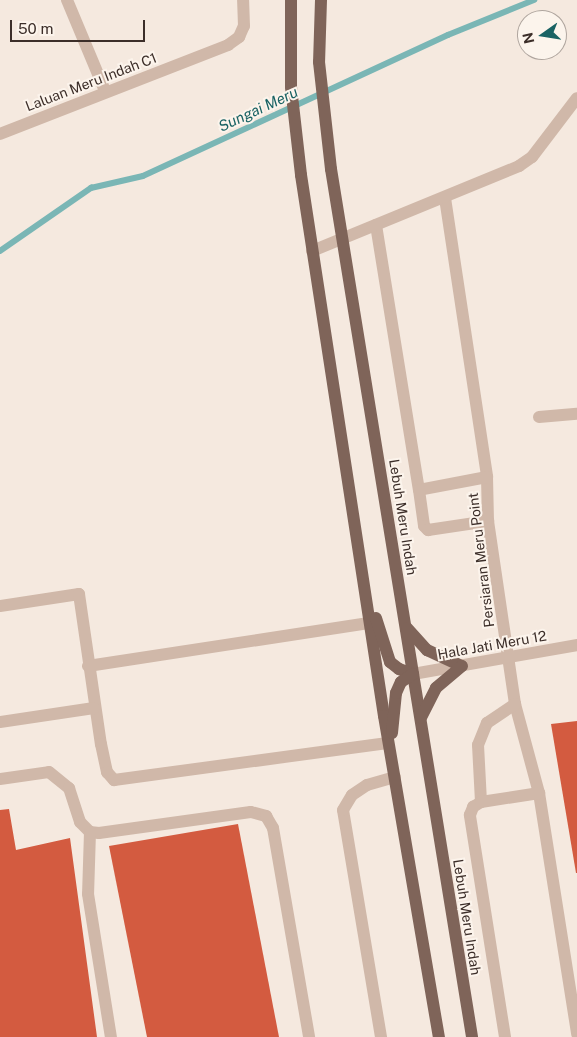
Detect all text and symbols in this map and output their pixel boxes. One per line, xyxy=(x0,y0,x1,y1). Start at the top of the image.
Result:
scale bar xyxy=(12,10,148,42)
north arrow xyxy=(517,10,567,60)
text: 50 m xyxy=(18,20,53,37)
text: N xyxy=(519,31,537,45)
street label: Laluan Meru Indah C1 xyxy=(23,49,159,115)
water label: Sungai Meru xyxy=(215,83,301,135)
street label: Lebuh Meru Indah xyxy=(386,458,420,576)
street label: Persiaran Meru Point xyxy=(464,492,498,628)
street label: Hala Jati Meru 12 xyxy=(436,627,548,663)
street label: Lebuh Meru Indah xyxy=(450,858,484,976)

